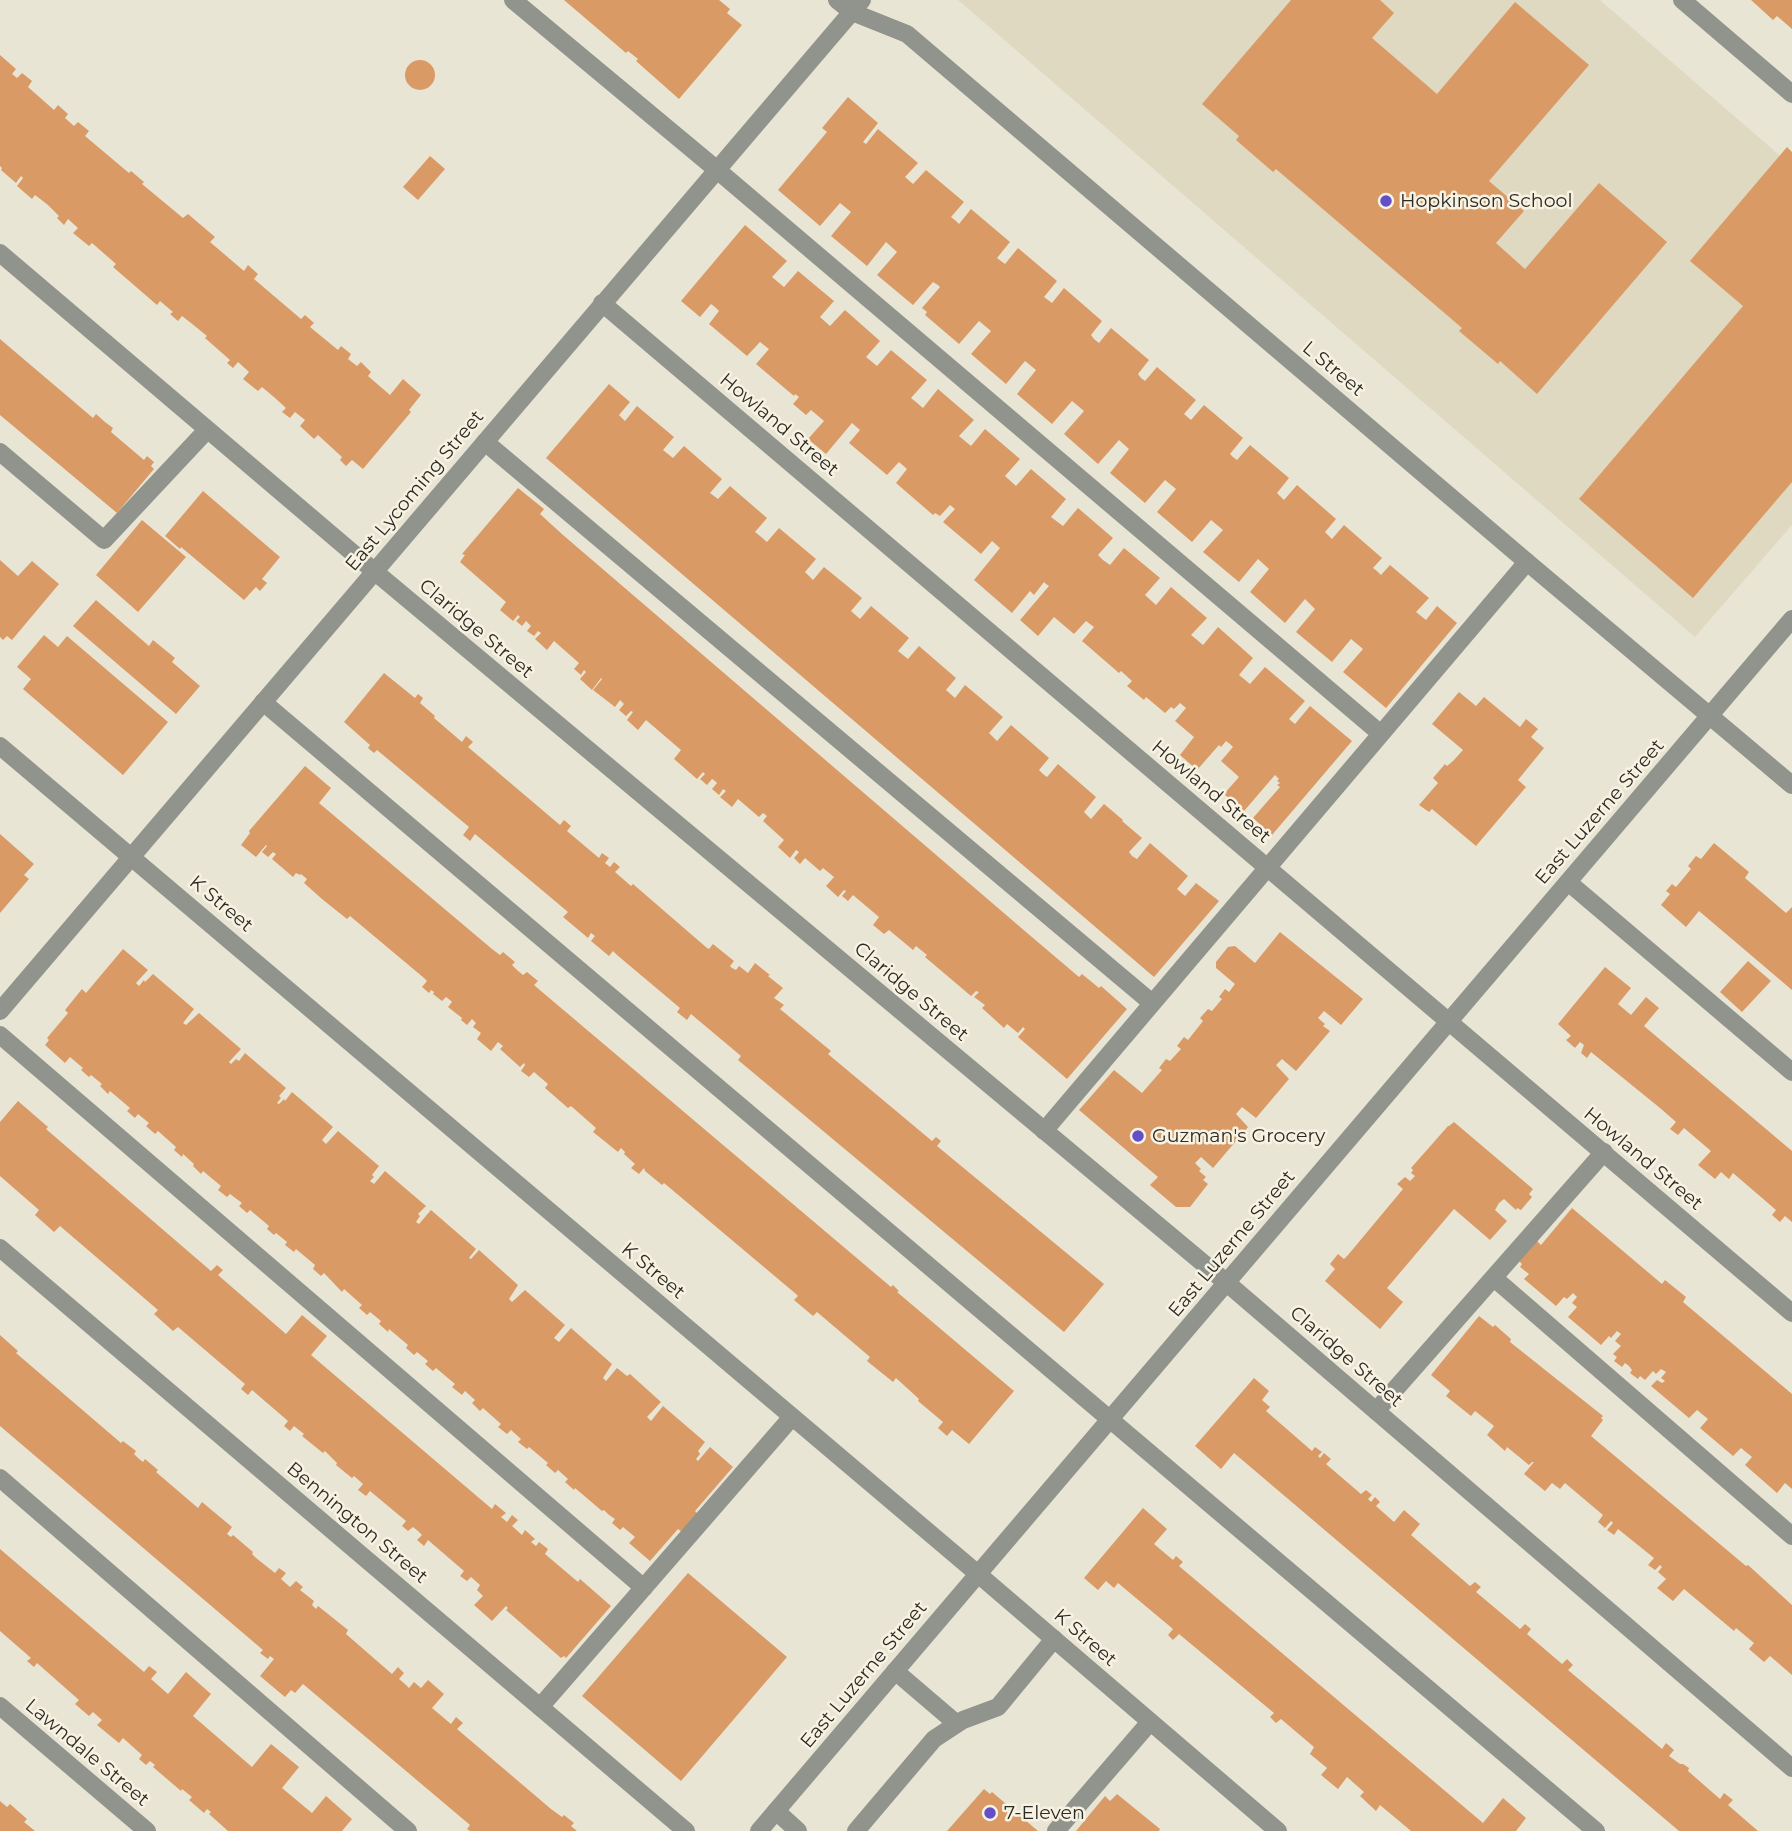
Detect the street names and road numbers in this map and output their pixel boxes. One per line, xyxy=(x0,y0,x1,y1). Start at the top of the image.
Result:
street label: L Street xyxy=(1297,337,1369,401)
street label: Howland Street xyxy=(715,369,843,481)
street label: East Lycoming Street xyxy=(341,406,489,576)
street label: Claridge Street xyxy=(414,575,538,683)
street label: East Luzerne Street xyxy=(1531,735,1669,889)
street label: Howland Street xyxy=(1147,736,1275,848)
street label: K Street xyxy=(185,871,257,937)
street label: Claridge Street xyxy=(849,938,973,1046)
street label: Howland Street xyxy=(1579,1103,1707,1215)
street label: East Luzerne Street xyxy=(1164,1166,1300,1322)
street label: K Street xyxy=(617,1238,689,1304)
street label: Claridge Street xyxy=(1285,1302,1407,1412)
street label: Bennington Street xyxy=(282,1457,432,1589)
street label: East Luzerne Street xyxy=(796,1597,932,1753)
street label: K Street xyxy=(1049,1604,1121,1672)
street label: Lawndale Street xyxy=(20,1694,154,1812)

